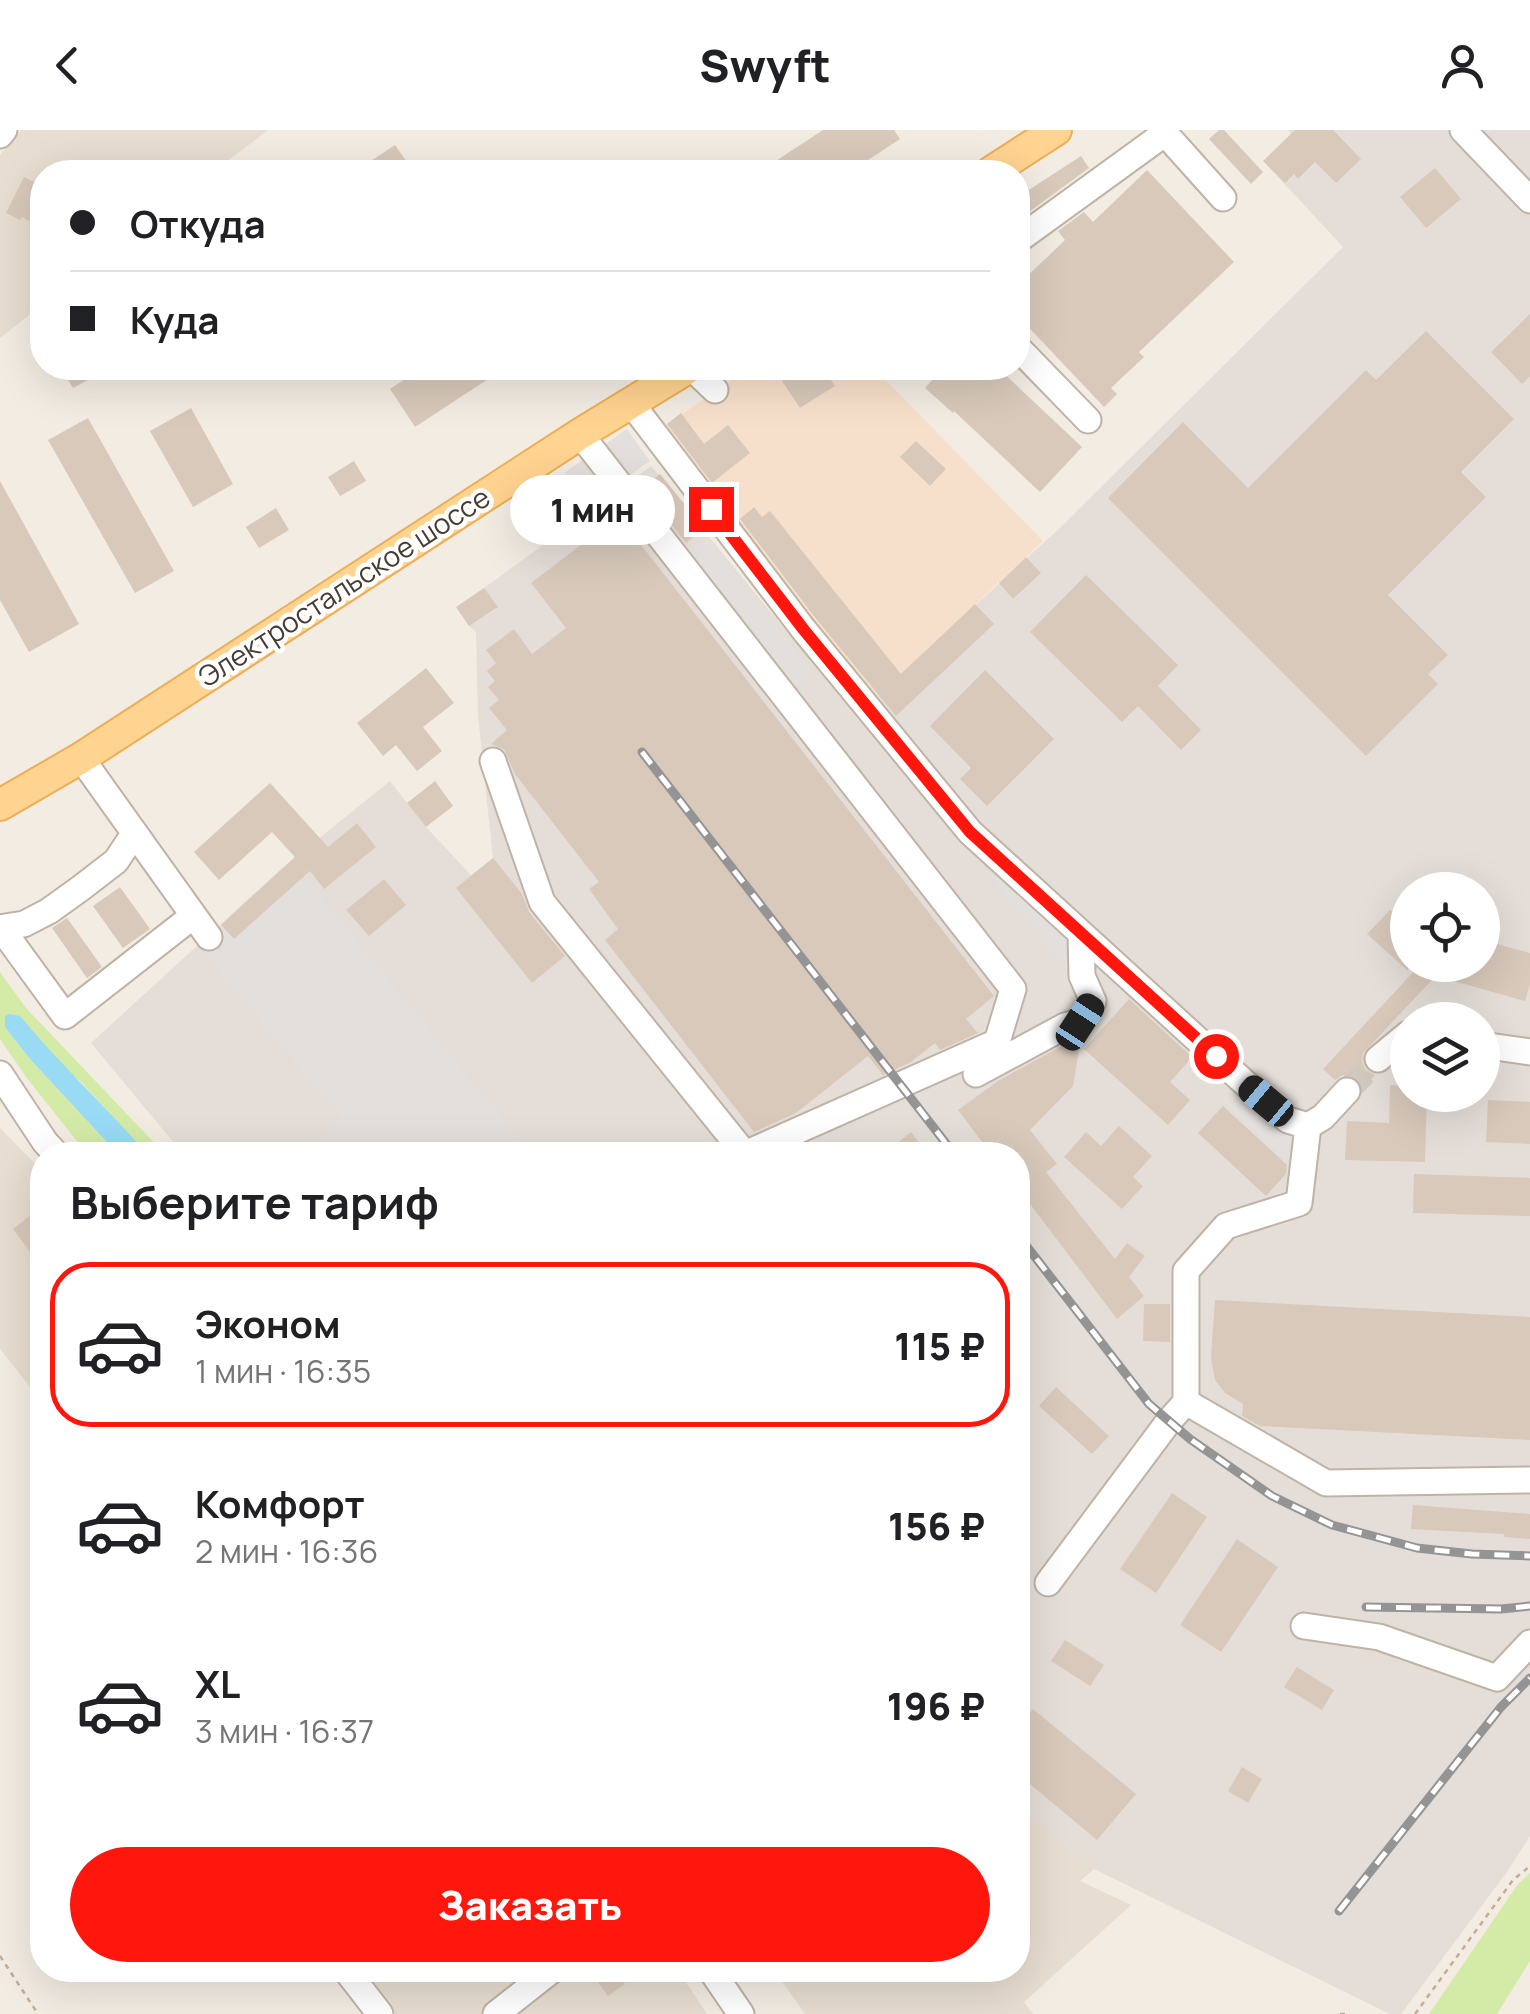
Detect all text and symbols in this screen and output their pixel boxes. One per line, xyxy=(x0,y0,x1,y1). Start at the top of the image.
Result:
text: Swyft xyxy=(699,34,831,96)
icon: back xyxy=(40,38,95,93)
icon: person xyxy=(1435,38,1490,93)
text: Откуда xyxy=(130,197,266,249)
text: Куда xyxy=(130,293,219,345)
callout: 1 мин xyxy=(511,474,676,544)
street label: Электростальское шоссе xyxy=(190,477,497,695)
route end xyxy=(689,487,734,532)
text: 1 мин xyxy=(550,488,635,532)
map controls xyxy=(1390,872,1500,1112)
button: locate xyxy=(1390,872,1500,982)
car xyxy=(1051,989,1109,1055)
button: layers xyxy=(1390,1002,1500,1112)
route start xyxy=(1194,1034,1239,1079)
car xyxy=(1233,1070,1299,1132)
text: Выберите тариф xyxy=(70,1171,439,1233)
text: Эконом xyxy=(195,1297,341,1349)
icon: car xyxy=(75,1300,165,1390)
text: 115 ₽ xyxy=(894,1319,985,1371)
text: 1 мин · 16:35 xyxy=(195,1349,371,1393)
text: Комфорт xyxy=(195,1477,365,1529)
icon: car xyxy=(75,1480,165,1570)
text: 156 ₽ xyxy=(888,1499,985,1551)
text: 2 мин · 16:36 xyxy=(195,1529,378,1573)
text: XL xyxy=(195,1657,240,1709)
icon: car xyxy=(75,1660,165,1750)
text: 196 ₽ xyxy=(887,1679,985,1731)
text: 3 мин · 16:37 xyxy=(195,1709,374,1753)
button: Заказать xyxy=(70,1847,990,1962)

